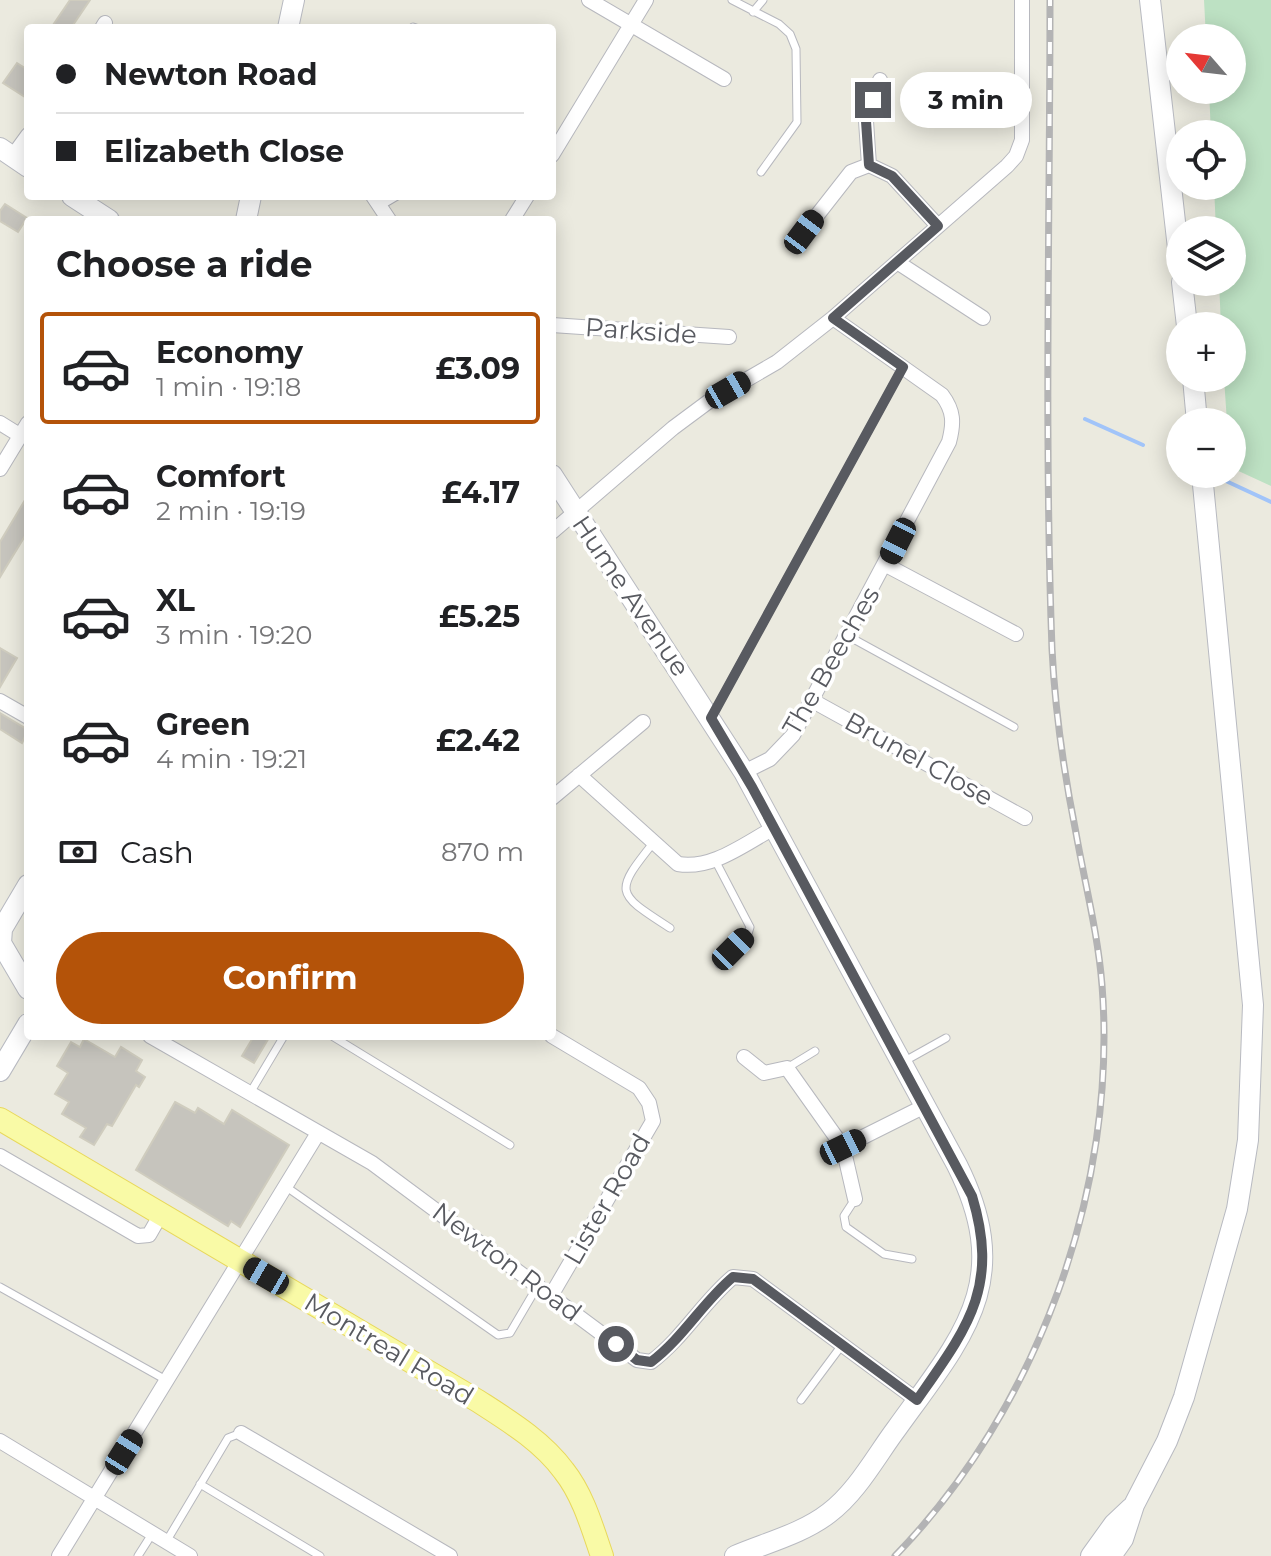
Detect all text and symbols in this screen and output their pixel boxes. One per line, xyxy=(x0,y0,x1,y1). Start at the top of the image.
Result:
north arrow xyxy=(1166,24,1246,104)
map controls xyxy=(1166,24,1246,488)
text: Newton Road xyxy=(104,56,317,93)
callout: 3 min xyxy=(901,72,1033,128)
route end xyxy=(855,82,891,118)
text: 3 min xyxy=(928,84,1004,116)
button: locate xyxy=(1166,120,1246,200)
text: Elizabeth Close xyxy=(104,133,344,170)
car xyxy=(780,206,828,258)
button: layers xyxy=(1166,216,1246,296)
text: Choose a ride xyxy=(56,242,313,286)
street label: Parkside xyxy=(584,311,698,351)
button: + xyxy=(1166,312,1246,392)
icon: car xyxy=(60,332,132,404)
text: Economy xyxy=(156,334,303,371)
text: £3.09 xyxy=(436,350,520,387)
car xyxy=(701,368,755,412)
text: 1 min · 19:18 xyxy=(156,371,301,403)
button: − xyxy=(1166,408,1246,488)
icon: car xyxy=(60,456,132,528)
text: Comfort xyxy=(156,458,286,495)
text: £4.17 xyxy=(442,474,520,511)
text: 2 min · 19:19 xyxy=(156,495,306,527)
street label: Hume Avenue xyxy=(565,510,697,682)
car xyxy=(876,514,920,568)
icon: car xyxy=(60,580,132,652)
street label: The Beeches xyxy=(776,581,886,741)
text: XL xyxy=(156,582,195,619)
text: £5.25 xyxy=(439,598,520,635)
text: 3 min · 19:20 xyxy=(156,619,312,651)
icon: car xyxy=(60,704,132,776)
street label: Brunel Close xyxy=(839,705,999,813)
text: Green xyxy=(156,706,250,743)
text: £2.42 xyxy=(436,722,520,759)
text: 4 min · 19:21 xyxy=(156,743,307,775)
icon: cash xyxy=(56,830,100,874)
text: Cash xyxy=(120,834,194,871)
text: 870 m xyxy=(441,836,524,868)
car xyxy=(708,924,758,974)
button: Confirm xyxy=(56,932,524,1024)
car xyxy=(816,1126,870,1168)
street label: Lister Road xyxy=(557,1128,657,1270)
street label: Newton Road xyxy=(426,1196,588,1328)
car xyxy=(239,1254,293,1298)
street label: Montreal Road xyxy=(299,1286,479,1412)
route start xyxy=(598,1326,634,1362)
car xyxy=(101,1425,147,1479)

